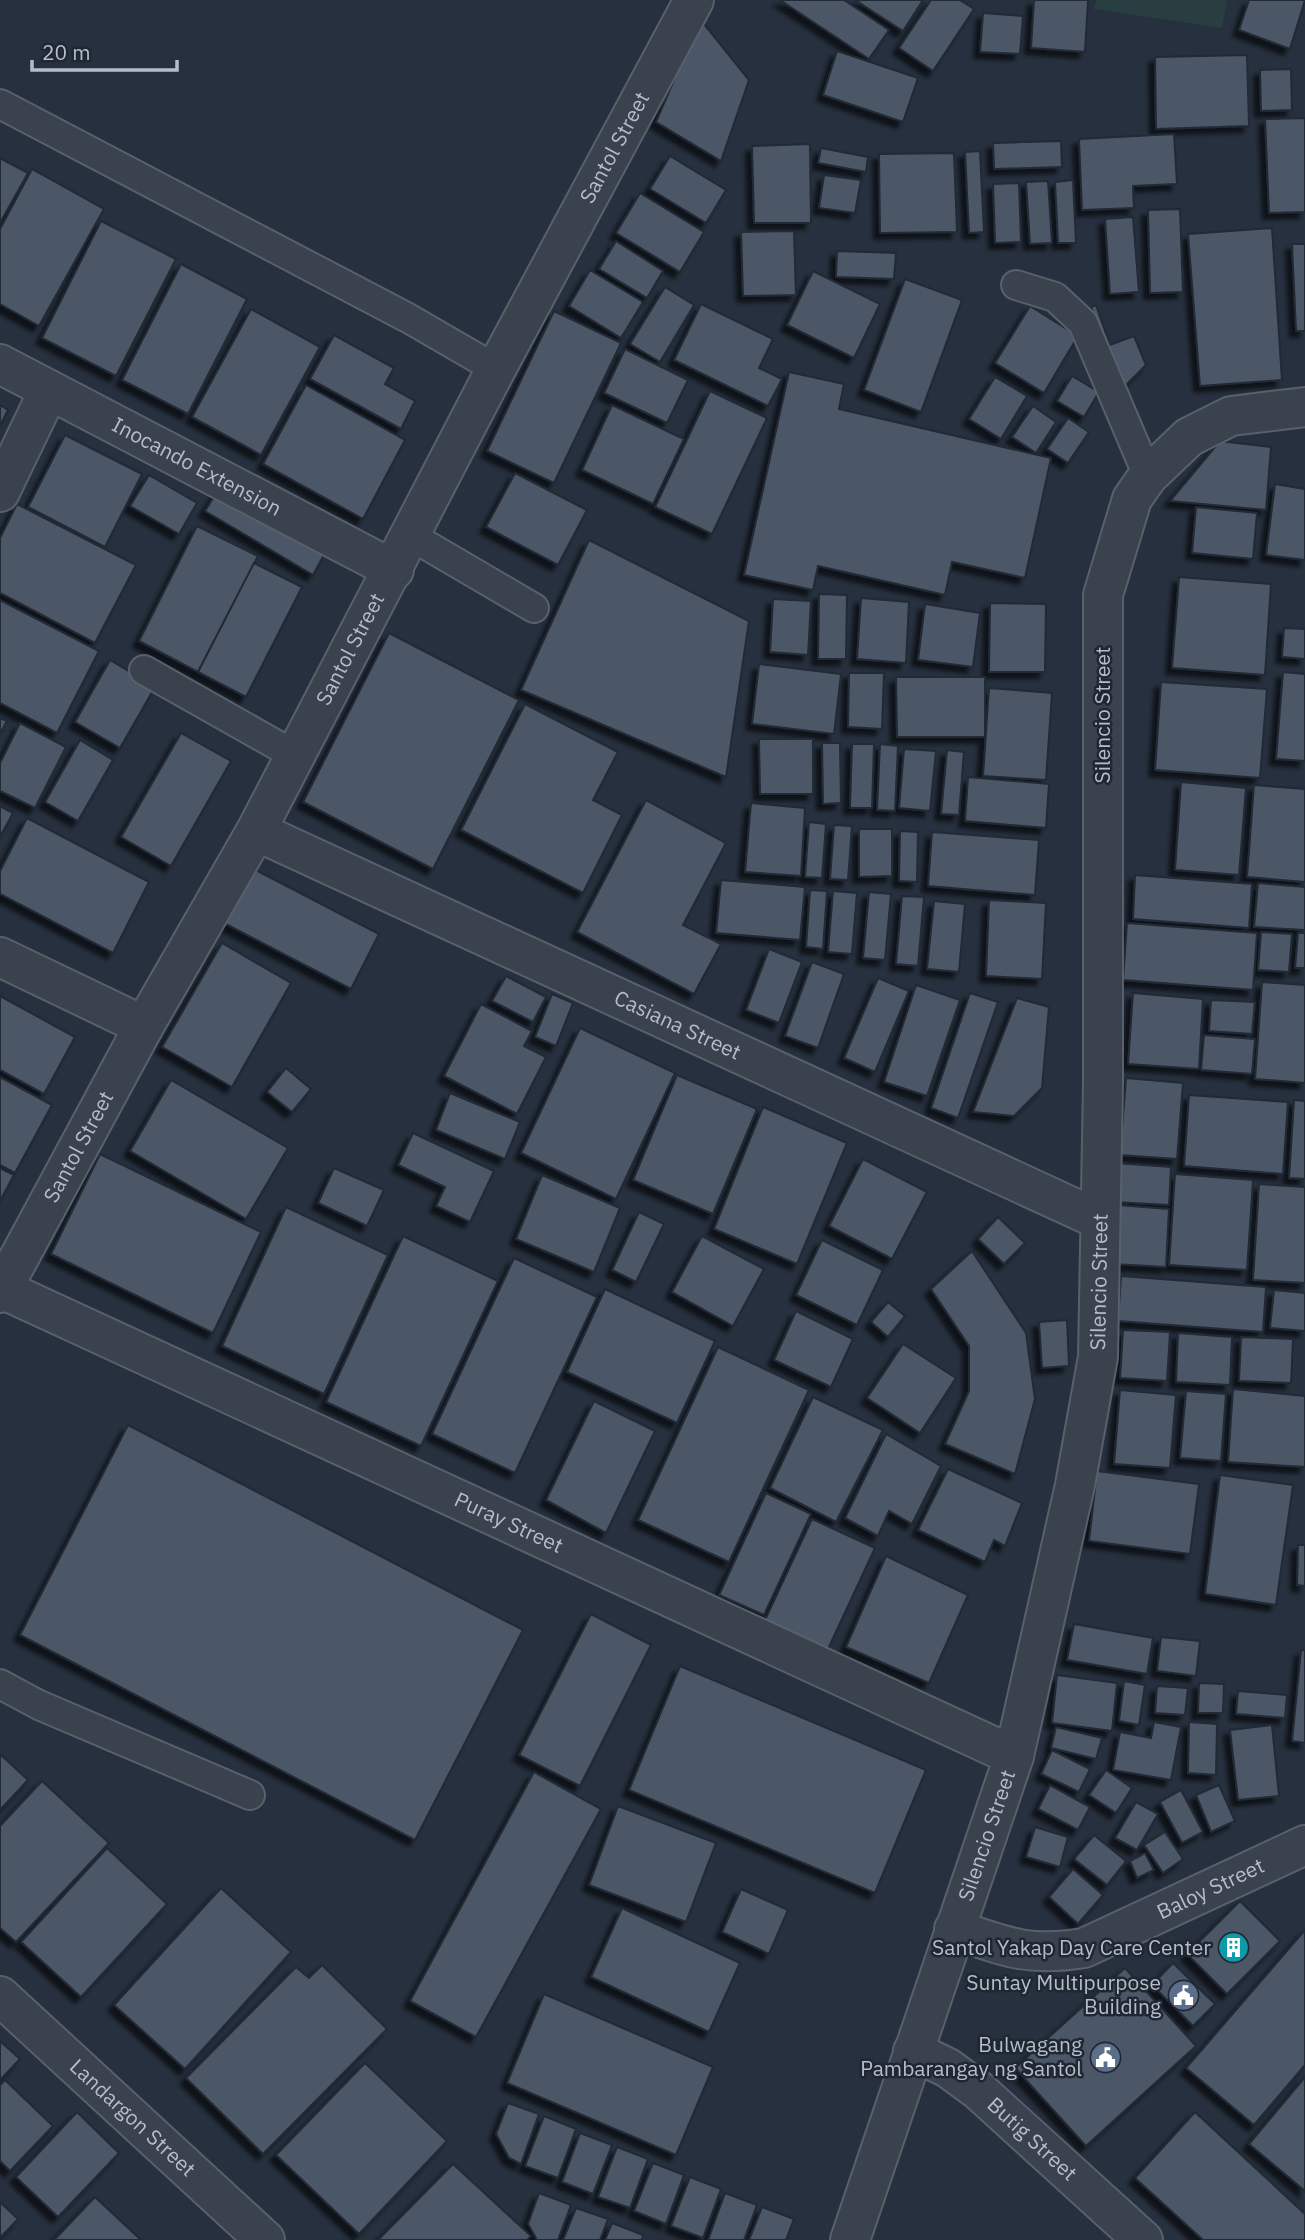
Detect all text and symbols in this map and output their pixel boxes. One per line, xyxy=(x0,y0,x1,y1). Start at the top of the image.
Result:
scale bar xyxy=(32,28,177,72)
text: 20 m xyxy=(42,38,91,66)
street label: Santol Street xyxy=(573,87,655,208)
street label: Inocando Extension xyxy=(108,410,287,522)
street label: Santol Street xyxy=(309,588,390,710)
street label: Silencio Street xyxy=(1088,647,1116,783)
street label: Casiana Street xyxy=(610,983,746,1066)
street label: Santol Street xyxy=(36,1086,119,1207)
street label: Silencio Street xyxy=(1083,1213,1114,1351)
street label: Puray Street xyxy=(450,1485,568,1559)
street label: Silencio Street xyxy=(951,1766,1021,1905)
street label: Baloy Street xyxy=(1152,1851,1268,1925)
building icon: Santol Yakap Day Care Center xyxy=(1217,1931,1251,1965)
place label: Santol Yakap Day Care Center xyxy=(932,1933,1211,1961)
place label: Suntay Multipurpose Building xyxy=(966,1968,1161,2020)
public building icon: Suntay Multipurpose Building xyxy=(1167,1978,1201,2012)
place label: Bulwagang Pambarangay ng Santol xyxy=(860,2030,1082,2082)
public building icon: Bulwagang Pambarangay ng Santol xyxy=(1088,2040,1122,2074)
street label: Landargon Street xyxy=(64,2052,202,2182)
street label: Butig Street xyxy=(982,2090,1083,2186)

